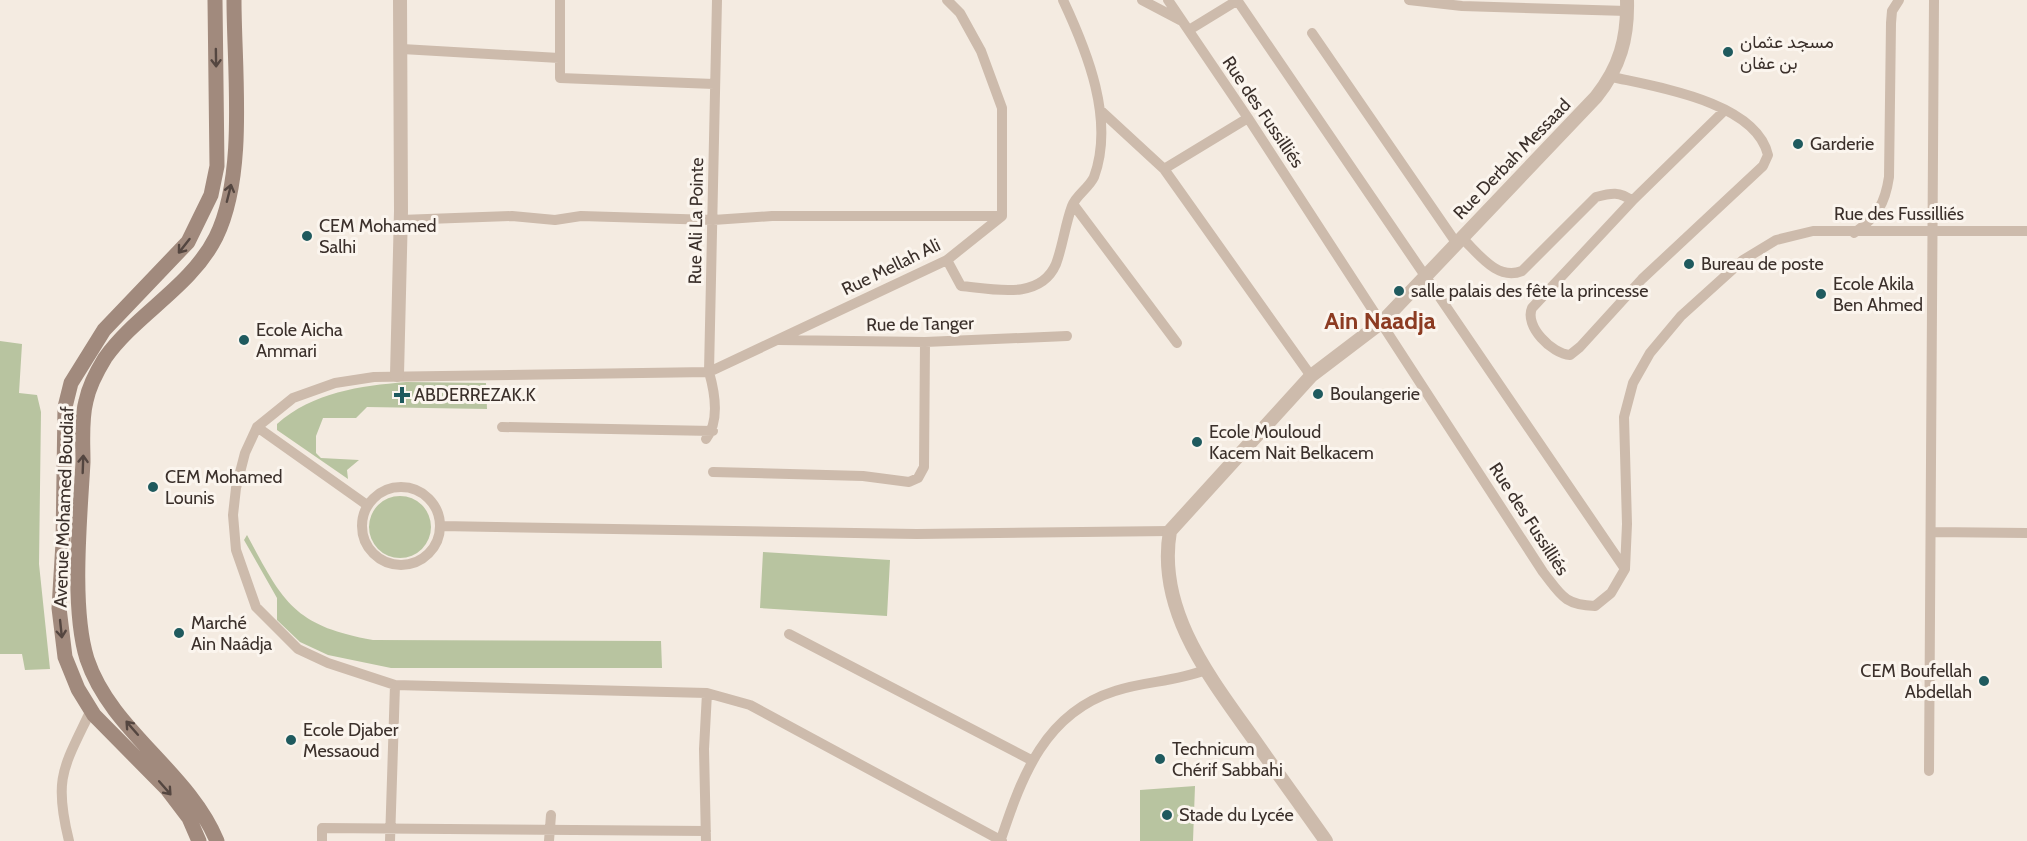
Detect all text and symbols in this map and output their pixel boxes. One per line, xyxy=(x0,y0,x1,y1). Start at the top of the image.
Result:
place label: مسجد عثمان بن عفان xyxy=(1740,31,1834,74)
marker: مسجد عثمان بن عفان xyxy=(1721,45,1735,59)
one-way arrow xyxy=(210,48,222,68)
street label: Rue des Fussilliés xyxy=(1218,52,1308,172)
street label: Rue Derbah Messaad xyxy=(1449,94,1575,224)
place label: Garderie xyxy=(1810,133,1874,155)
marker: Garderie xyxy=(1791,137,1805,151)
street label: Rue Ali La Pointe xyxy=(684,157,708,285)
one-way arrow xyxy=(224,184,236,203)
street label: Rue des Fussilliés xyxy=(1834,203,1964,225)
place label: CEM Mohamed Salhi xyxy=(319,215,436,258)
marker: CEM Mohamed Salhi xyxy=(300,229,314,243)
street label: Rue Mellah Ali xyxy=(838,234,944,300)
one-way arrow xyxy=(178,238,191,254)
place label: Bureau de poste xyxy=(1701,253,1824,275)
marker: Bureau de poste xyxy=(1682,257,1696,271)
place label: Ecole Akila Ben Ahmed xyxy=(1833,273,1923,316)
place label: salle palais des fête la princesse xyxy=(1411,280,1649,302)
marker: salle palais des fête la princesse xyxy=(1392,284,1406,298)
marker: Ecole Akila Ben Ahmed xyxy=(1814,287,1828,301)
district label: Ain Naadja xyxy=(1324,306,1436,335)
street label: Rue de Tanger xyxy=(866,312,974,336)
place label: Ecole Aicha Ammari xyxy=(256,319,343,362)
marker: Ecole Aicha Ammari xyxy=(237,333,251,347)
place label: Boulangerie xyxy=(1330,383,1420,405)
place label: ABDERREZAK.K xyxy=(414,384,536,406)
marker: Boulangerie xyxy=(1311,387,1325,401)
marker: ABDERREZAK.K xyxy=(395,388,409,402)
street label: Avenue Mohamed Boudiaf xyxy=(49,406,79,608)
place label: Ecole Mouloud Kacem Nait Belkacem xyxy=(1209,421,1374,464)
marker: Ecole Mouloud Kacem Nait Belkacem xyxy=(1190,435,1204,449)
one-way arrow xyxy=(77,454,88,474)
street label: Rue des Fussilliés xyxy=(1484,459,1574,579)
place label: CEM Mohamed Lounis xyxy=(165,466,282,509)
marker: CEM Mohamed Lounis xyxy=(146,480,160,494)
place label: Marché Ain Naâdja xyxy=(191,612,273,655)
one-way arrow xyxy=(56,619,67,639)
marker: Marché Ain Naâdja xyxy=(172,626,186,640)
place label: CEM Boufellah Abdellah xyxy=(1860,660,1972,703)
marker: CEM Boufellah Abdellah xyxy=(1977,674,1991,688)
place label: Ecole Djaber Messaoud xyxy=(303,719,399,762)
one-way arrow xyxy=(125,721,139,736)
marker: Ecole Djaber Messaoud xyxy=(284,733,298,747)
place label: Technicum Chérif Sabbahi xyxy=(1172,738,1283,781)
marker: Technicum Chérif Sabbahi xyxy=(1153,752,1167,766)
one-way arrow xyxy=(158,780,172,795)
place label: Stade du Lycée xyxy=(1179,804,1294,826)
marker: Stade du Lycée xyxy=(1160,808,1174,822)

